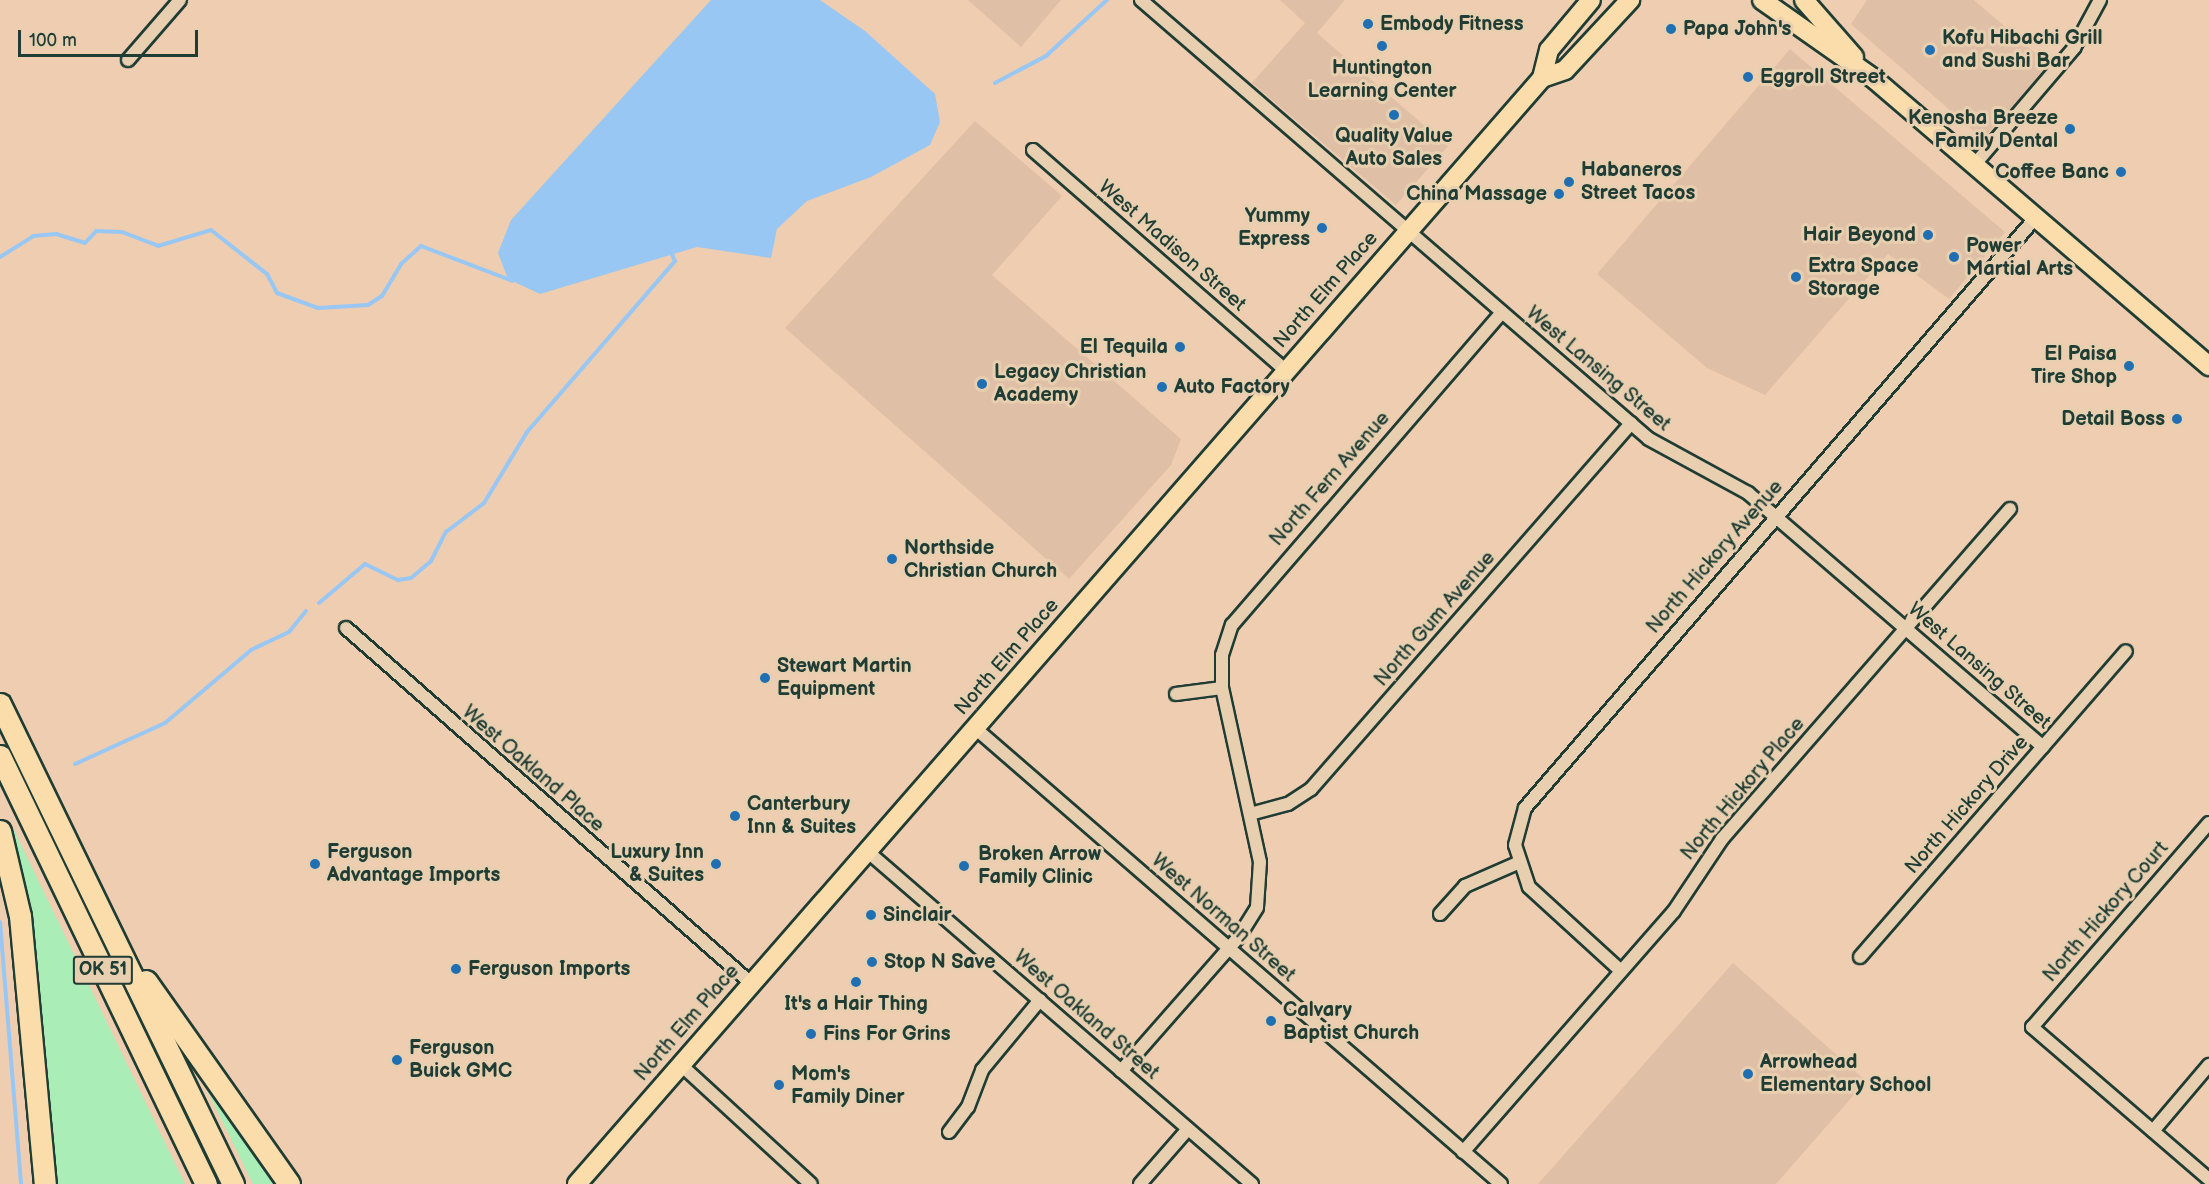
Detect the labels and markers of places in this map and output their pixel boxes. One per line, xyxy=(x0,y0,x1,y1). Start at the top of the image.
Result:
place label: Embody Fitness xyxy=(1380,12,1524,36)
marker: Embody Fitness xyxy=(1361,17,1375,31)
place label: Papa John's xyxy=(1683,17,1791,41)
marker: Papa John's xyxy=(1664,22,1678,36)
place label: Kofu Hibachi Grill and Sushi Bar xyxy=(1942,27,2102,74)
marker: Huntington Learning Center xyxy=(1375,39,1389,53)
marker: Kofu Hibachi Grill and Sushi Bar xyxy=(1923,43,1937,57)
place label: Huntington Learning Center xyxy=(1308,56,1456,103)
place label: Eggroll Street xyxy=(1760,65,1886,89)
marker: Eggroll Street xyxy=(1741,70,1755,84)
place label: Kenosha Breeze Family Dental xyxy=(1908,106,2058,153)
marker: Quality Value Auto Sales xyxy=(1387,108,1401,122)
marker: Kenosha Breeze Family Dental xyxy=(2063,122,2077,136)
place label: Quality Value Auto Sales xyxy=(1335,124,1453,171)
place label: Habaneros Street Tacos xyxy=(1581,158,1695,205)
place label: Coffee Banc xyxy=(1995,160,2109,184)
marker: Coffee Banc xyxy=(2114,165,2128,179)
marker: Habaneros Street Tacos xyxy=(1562,175,1576,189)
place label: China Massage xyxy=(1406,182,1547,206)
marker: China Massage xyxy=(1552,187,1566,201)
place label: Yummy Express xyxy=(1238,204,1310,251)
marker: Yummy Express xyxy=(1315,221,1329,235)
place label: Hair Beyond xyxy=(1803,223,1916,247)
marker: Hair Beyond xyxy=(1921,228,1935,242)
place label: Power Martial Arts xyxy=(1966,234,2073,281)
marker: Power Martial Arts xyxy=(1947,250,1961,264)
place label: Extra Space Storage xyxy=(1808,254,1918,301)
marker: Extra Space Storage xyxy=(1789,270,1803,284)
place label: El Tequila xyxy=(1080,335,1168,359)
marker: El Tequila xyxy=(1173,340,1187,354)
place label: El Paisa Tire Shop xyxy=(2031,342,2117,389)
marker: El Paisa Tire Shop xyxy=(2122,359,2136,373)
place label: Legacy Christian Academy xyxy=(994,360,1147,407)
place label: Auto Factory xyxy=(1174,375,1290,399)
marker: Legacy Christian Academy xyxy=(975,377,989,391)
marker: Auto Factory xyxy=(1155,380,1169,394)
place label: Detail Boss xyxy=(2061,407,2165,431)
marker: Detail Boss xyxy=(2170,412,2184,426)
place label: Northside Christian Church xyxy=(904,536,1057,583)
marker: Northside Christian Church xyxy=(885,552,899,566)
place label: Stewart Martin Equipment xyxy=(777,654,912,701)
marker: Stewart Martin Equipment xyxy=(758,671,772,685)
place label: Canterbury Inn & Suites xyxy=(747,792,856,839)
marker: Canterbury Inn & Suites xyxy=(728,809,742,823)
place label: Ferguson Advantage Imports xyxy=(327,840,500,887)
place label: Luxury Inn & Suites xyxy=(610,840,704,887)
place label: Broken Arrow Family Clinic xyxy=(978,843,1101,890)
marker: Ferguson Advantage Imports xyxy=(308,857,322,871)
marker: Luxury Inn & Suites xyxy=(709,857,723,871)
marker: Broken Arrow Family Clinic xyxy=(955,857,973,875)
place label: Sinclair xyxy=(883,903,952,927)
marker: Sinclair xyxy=(864,908,878,922)
place label: Stop N Save xyxy=(884,950,995,974)
marker: Stop N Save xyxy=(865,955,879,969)
place label: Ferguson Imports xyxy=(468,957,630,981)
marker: Ferguson Imports xyxy=(449,962,463,976)
marker: It's a Hair Thing xyxy=(849,975,863,989)
place label: It's a Hair Thing xyxy=(784,992,928,1016)
place label: Calvary Baptist Church xyxy=(1283,998,1419,1045)
marker: Calvary Baptist Church xyxy=(1264,1014,1278,1028)
place label: Fins For Grins xyxy=(823,1022,951,1046)
marker: Fins For Grins xyxy=(804,1027,818,1041)
place label: Ferguson Buick GMC xyxy=(409,1036,512,1083)
place label: Arrowhead Elementary School xyxy=(1760,1050,1932,1097)
marker: Ferguson Buick GMC xyxy=(390,1053,404,1067)
place label: Mom's Family Diner xyxy=(791,1062,905,1109)
marker: Arrowhead Elementary School xyxy=(1741,1067,1755,1081)
marker: Mom's Family Diner xyxy=(772,1078,786,1092)

